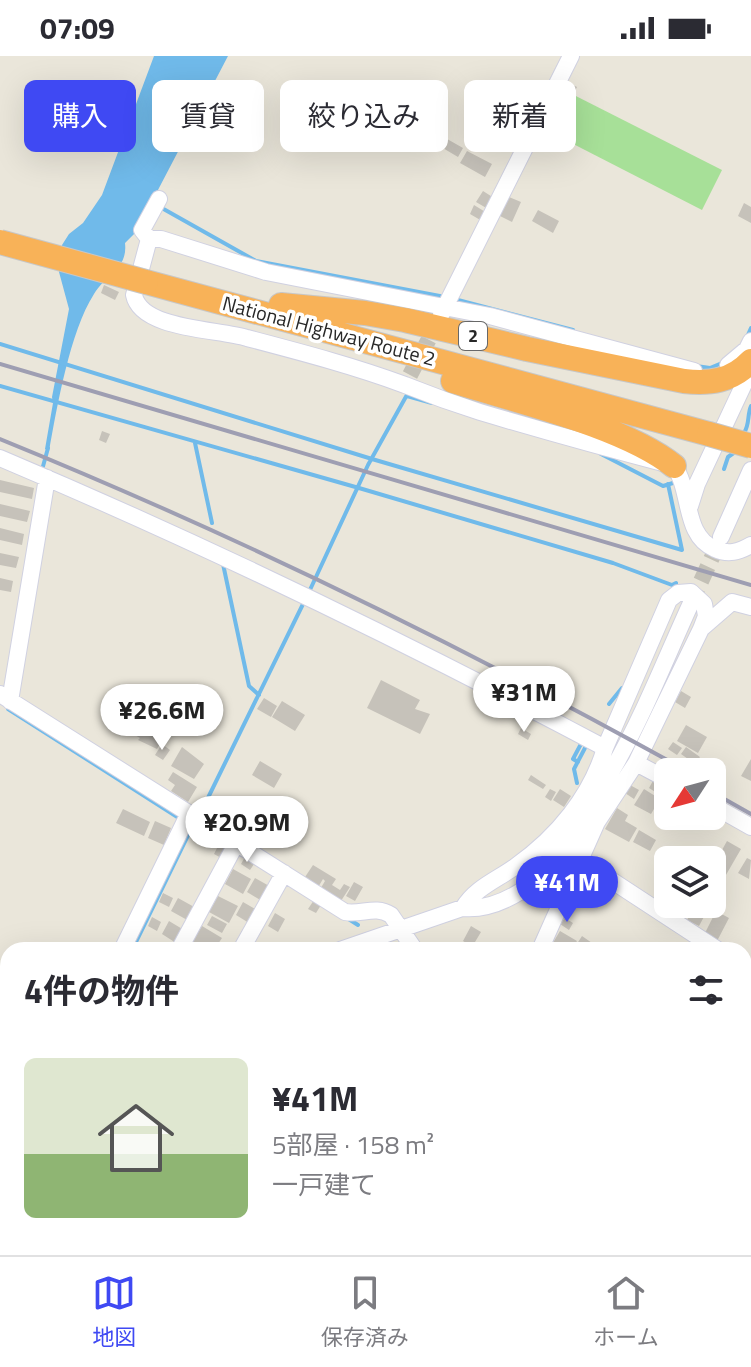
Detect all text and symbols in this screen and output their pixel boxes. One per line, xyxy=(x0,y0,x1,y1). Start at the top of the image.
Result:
text: 07:09 xyxy=(40,5,115,51)
chip: 購入 xyxy=(24,80,136,152)
chip: 賃貸 xyxy=(152,80,264,152)
chip: 絞り込み xyxy=(280,80,448,152)
chip: 新着 xyxy=(464,80,576,152)
street label: National Highway Route 2 xyxy=(219,287,439,374)
road number: 2 xyxy=(459,322,487,350)
pin: ¥31M xyxy=(477,666,571,734)
text: ¥31M xyxy=(491,672,557,711)
pin: ¥26.6M xyxy=(97,684,227,752)
text: ¥26.6M xyxy=(118,690,206,729)
north arrow xyxy=(654,758,726,830)
map controls xyxy=(654,758,726,918)
pin: ¥20.9M xyxy=(182,796,312,864)
text: ¥20.9M xyxy=(203,802,291,841)
button: layers xyxy=(654,846,726,918)
pin: ¥41M xyxy=(520,856,614,924)
text: ¥41M xyxy=(534,862,600,901)
text: 4件の物件 xyxy=(24,964,179,1016)
icon: filters xyxy=(684,968,728,1012)
text: ¥41M xyxy=(272,1072,358,1124)
icon: home xyxy=(88,1090,184,1186)
text: 5部屋 · 158 m² xyxy=(272,1125,434,1164)
text: 一戸建て xyxy=(272,1165,376,1204)
tab: 地図 xyxy=(92,1271,136,1354)
tab: 保存済み xyxy=(321,1271,409,1354)
tab: ホーム xyxy=(593,1271,659,1354)

